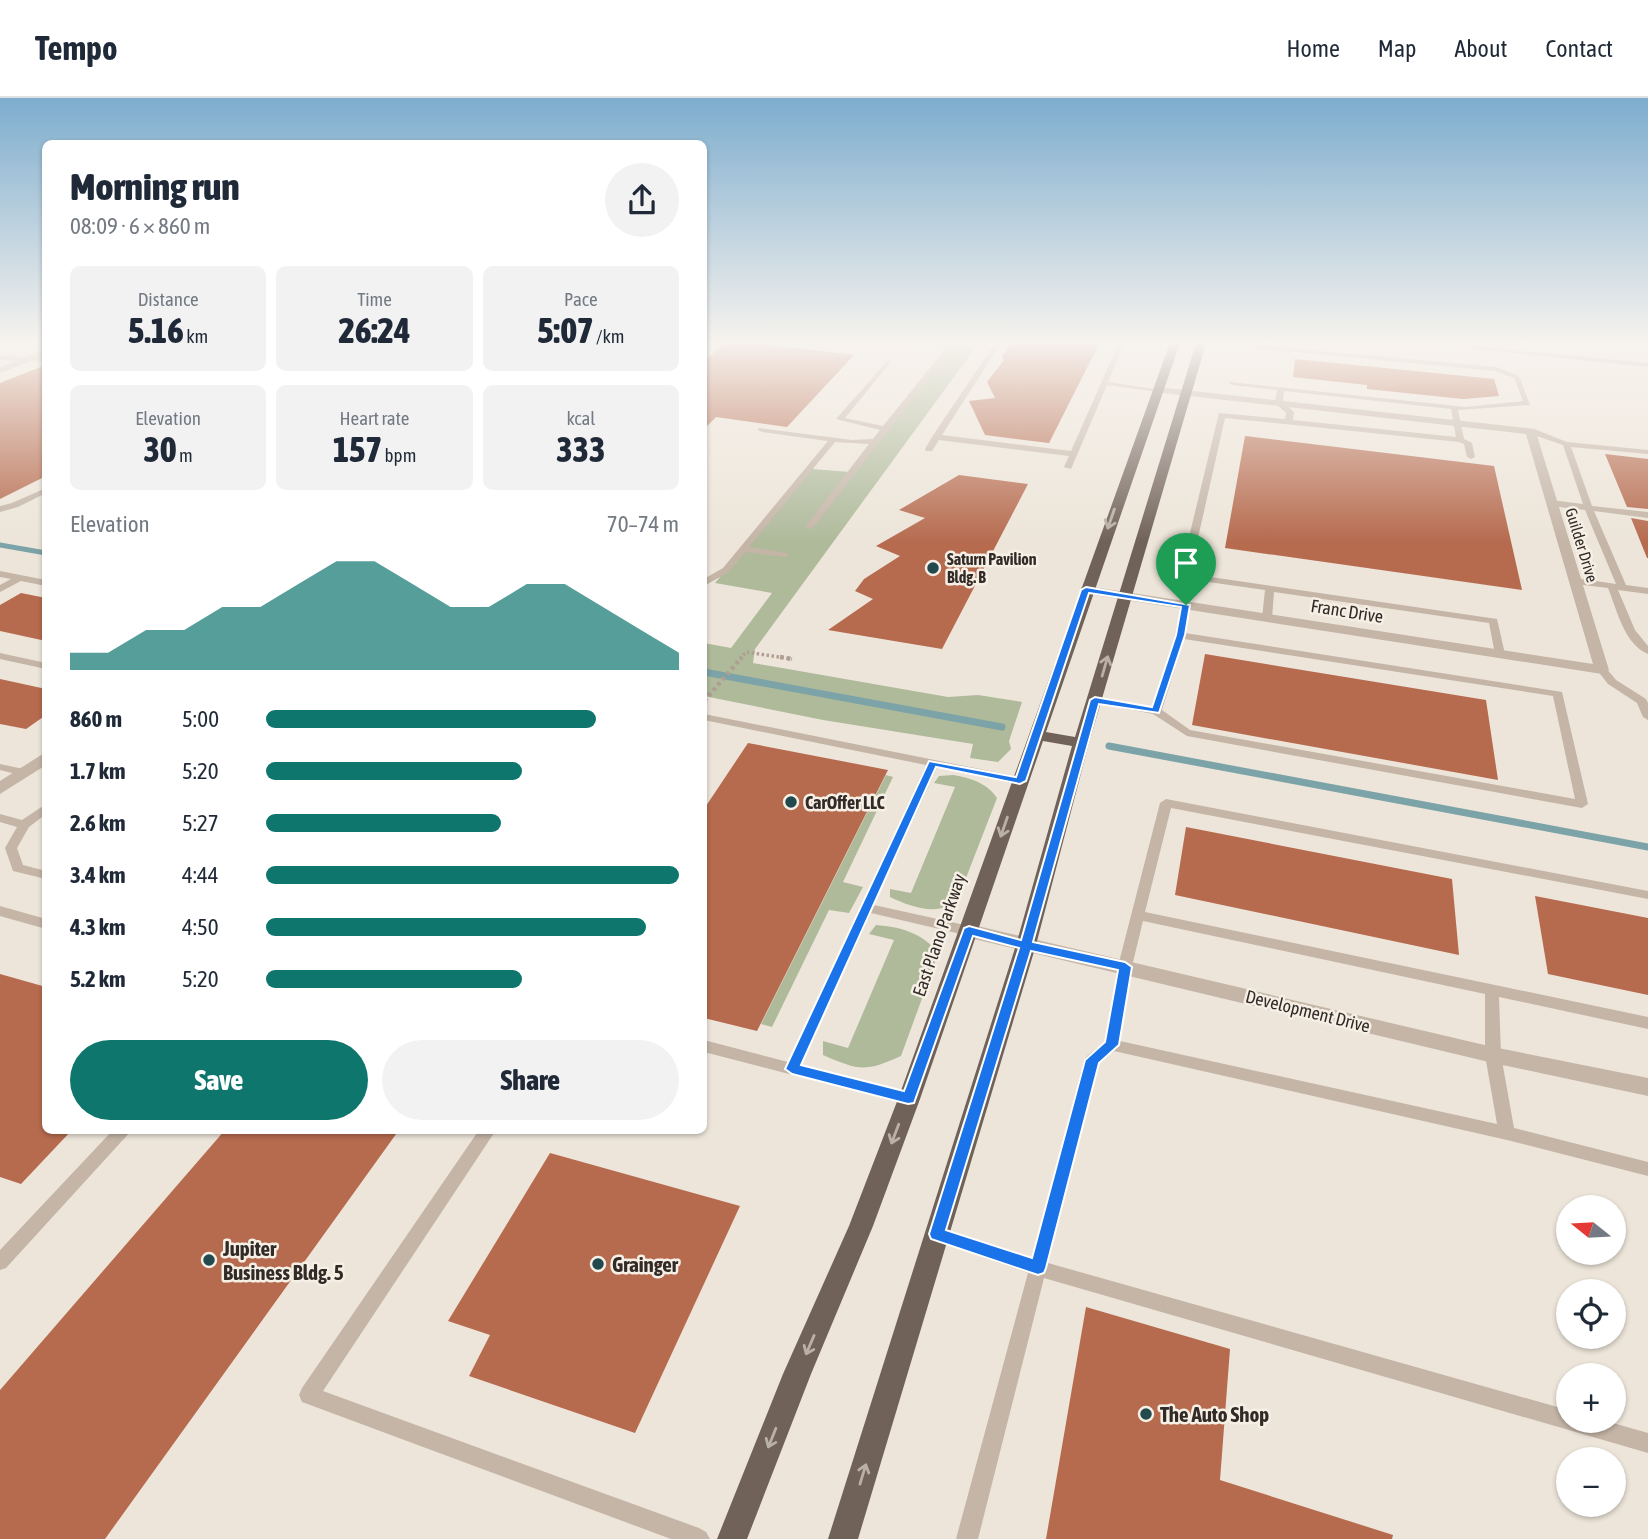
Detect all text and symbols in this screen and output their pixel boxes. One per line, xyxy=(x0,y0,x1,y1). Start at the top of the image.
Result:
text: Tempo xyxy=(35,29,117,67)
text: Home xyxy=(1286,35,1340,62)
text: Map xyxy=(1378,35,1416,62)
text: About xyxy=(1454,35,1507,62)
text: Contact xyxy=(1545,35,1613,62)
button: share xyxy=(605,163,679,237)
text: Morning run xyxy=(70,165,240,208)
text: 08:09 · 6 × 860 m xyxy=(70,213,210,239)
text: Distance xyxy=(138,288,199,310)
text: Time xyxy=(357,288,392,310)
text: Pace xyxy=(564,288,598,310)
text: 5.16 xyxy=(128,310,184,350)
text: 26:24 xyxy=(338,310,411,350)
text: 5:07 xyxy=(537,310,593,350)
text: km xyxy=(184,325,208,347)
text: /km xyxy=(593,325,625,347)
text: Elevation xyxy=(135,407,201,429)
text: Heart rate xyxy=(340,407,409,429)
text: kcal xyxy=(566,407,595,429)
text: 30 xyxy=(144,429,176,469)
text: 157 xyxy=(333,429,382,469)
text: 333 xyxy=(556,429,606,469)
text: m xyxy=(176,444,193,466)
text: bpm xyxy=(382,444,416,466)
street label: Guilder Drive xyxy=(1562,506,1602,584)
one-way arrow xyxy=(1104,508,1116,530)
text: Elevation xyxy=(70,511,150,537)
text: 70–74 m xyxy=(607,511,679,537)
pin xyxy=(1156,533,1216,605)
icon: arrive xyxy=(1167,544,1205,582)
place label: Saturn Pavilion Bldg. B xyxy=(947,550,1037,586)
marker: Saturn Pavilion Bldg. B xyxy=(925,560,941,576)
street label: Franc Drive xyxy=(1309,595,1385,627)
one-way arrow xyxy=(1100,655,1113,677)
text: 860 m xyxy=(70,706,122,732)
text: 5:00 xyxy=(182,706,219,732)
text: 1.7 km xyxy=(70,758,126,784)
text: 5:20 xyxy=(182,758,219,784)
place label: CarOffer LLC xyxy=(805,792,885,813)
marker: CarOffer LLC xyxy=(783,794,799,810)
text: 2.6 km xyxy=(70,810,126,836)
text: 5:27 xyxy=(182,810,219,836)
one-way arrow xyxy=(997,816,1009,838)
text: 3.4 km xyxy=(70,862,126,888)
text: 4:44 xyxy=(182,862,219,888)
street label: East Plano Parkway xyxy=(908,871,970,999)
text: 4.3 km xyxy=(70,914,126,940)
text: 4:50 xyxy=(182,914,219,940)
text: 5.2 km xyxy=(70,966,126,992)
text: 5:20 xyxy=(182,966,219,992)
street label: Development Drive xyxy=(1244,985,1372,1037)
button: Save xyxy=(70,1040,368,1120)
button: Share xyxy=(382,1040,679,1120)
one-way arrow xyxy=(888,1122,901,1144)
north arrow xyxy=(1556,1195,1626,1265)
map controls xyxy=(1556,1195,1626,1517)
place label: Jupiter Business Bldg. 5 xyxy=(222,1236,344,1284)
marker: Jupiter Business Bldg. 5 xyxy=(201,1252,217,1268)
place label: Grainger xyxy=(612,1252,679,1276)
marker: Grainger xyxy=(590,1256,606,1272)
button: locate xyxy=(1556,1279,1626,1349)
one-way arrow xyxy=(803,1333,816,1355)
button: + xyxy=(1556,1363,1626,1433)
place label: The Auto Shop xyxy=(1160,1402,1269,1426)
marker: The Auto Shop xyxy=(1138,1406,1154,1422)
one-way arrow xyxy=(764,1426,777,1448)
button: − xyxy=(1556,1447,1626,1517)
one-way arrow xyxy=(858,1463,871,1485)

